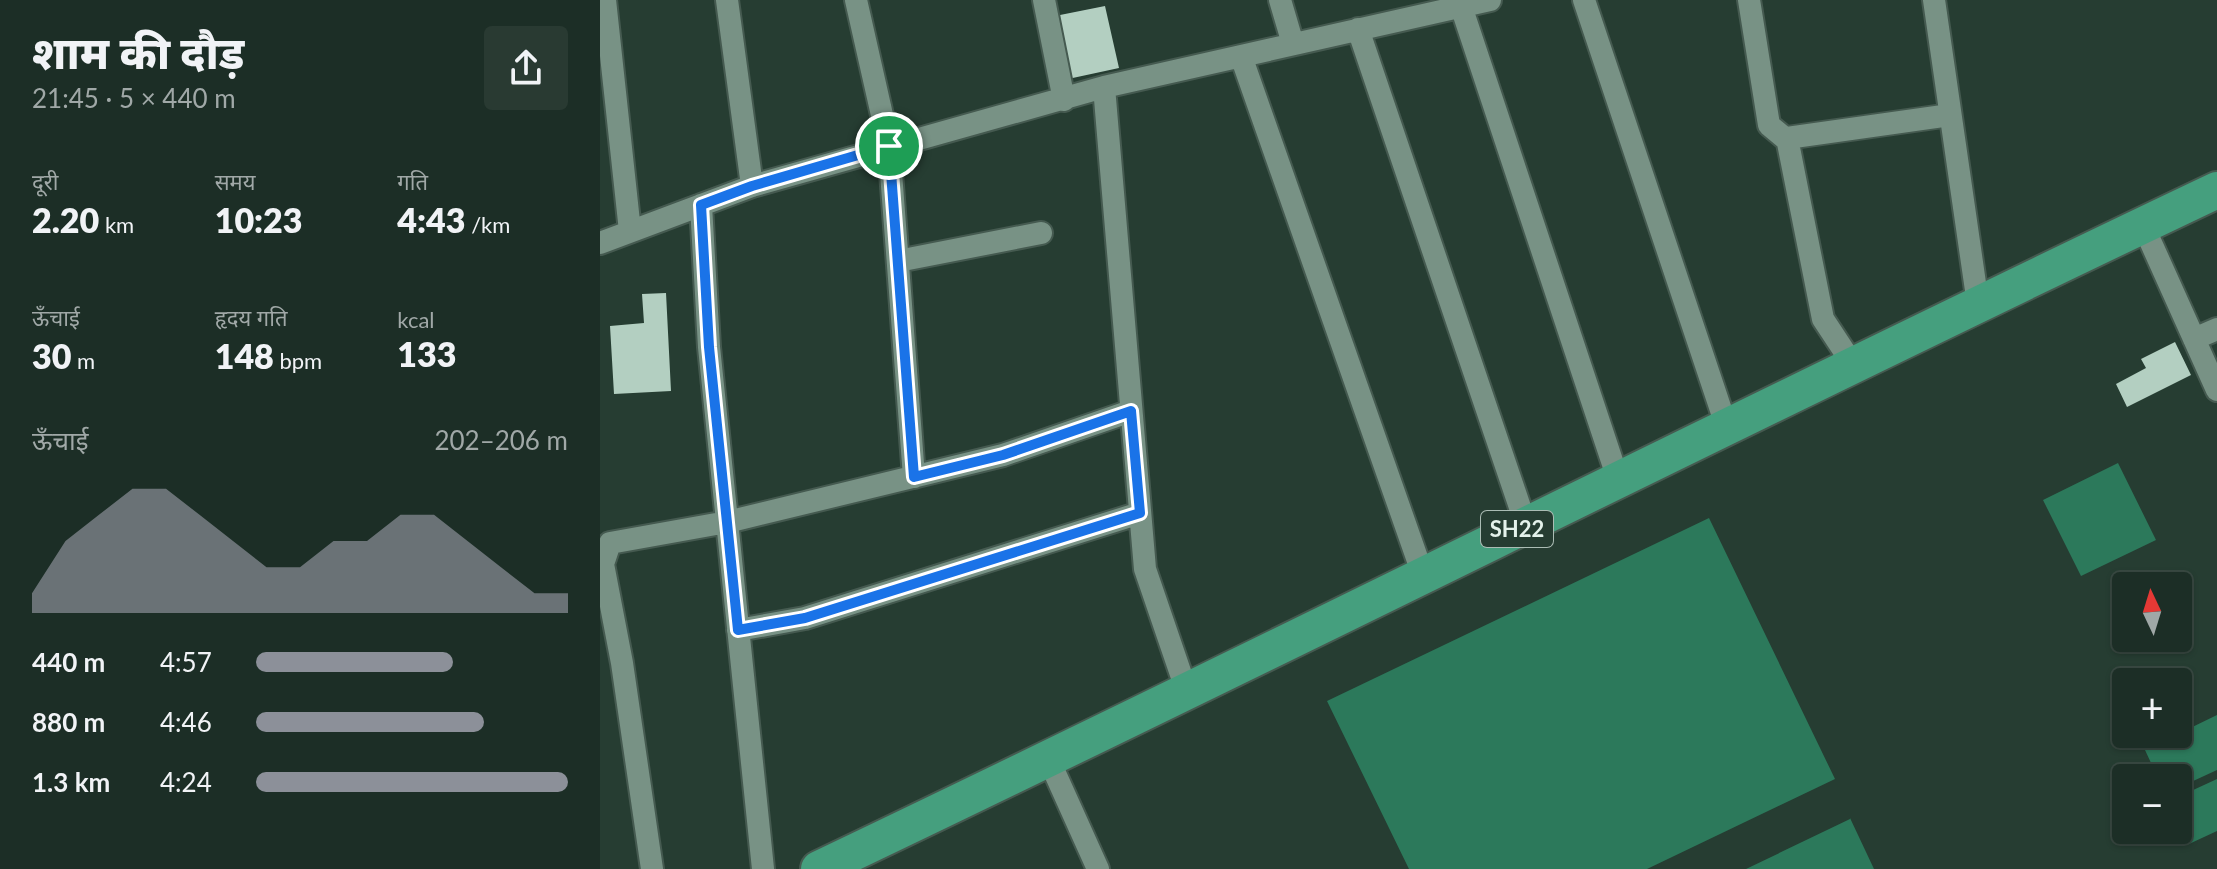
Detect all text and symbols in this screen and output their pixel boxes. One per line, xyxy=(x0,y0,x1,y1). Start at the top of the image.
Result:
text: शाम की दौड़ xyxy=(32,26,244,78)
button: share xyxy=(484,26,568,110)
text: 21:45 · 5 × 440 m xyxy=(32,82,236,114)
pin xyxy=(855,112,923,180)
icon: arrive xyxy=(867,124,911,168)
text: दूरी xyxy=(32,168,58,195)
text: समय xyxy=(215,168,255,195)
text: गति xyxy=(397,168,428,195)
text: 2.20 xyxy=(32,199,99,240)
text: 10:23 xyxy=(215,199,303,240)
text: 4:43 xyxy=(397,199,466,240)
text: km xyxy=(99,211,134,238)
text: /km xyxy=(466,211,510,238)
text: ऊँचाई xyxy=(32,304,80,331)
text: हृदय गति xyxy=(215,304,287,331)
text: kcal xyxy=(397,306,435,333)
text: 133 xyxy=(397,333,457,374)
text: 30 xyxy=(32,335,71,376)
text: 148 xyxy=(215,335,274,376)
text: m xyxy=(71,347,95,374)
text: bpm xyxy=(274,347,322,374)
text: ऊँचाई xyxy=(32,424,88,456)
text: 202–206 m xyxy=(434,424,568,456)
road number: SH22 xyxy=(1481,511,1553,547)
north arrow xyxy=(2112,572,2192,652)
map controls xyxy=(2112,572,2192,844)
text: 440 m xyxy=(32,646,105,678)
text: 4:57 xyxy=(160,646,212,678)
button: + xyxy=(2112,668,2192,748)
text: 880 m xyxy=(32,706,105,738)
text: 4:46 xyxy=(160,706,212,738)
button: − xyxy=(2112,764,2192,844)
text: 1.3 km xyxy=(32,766,110,798)
text: 4:24 xyxy=(160,766,212,798)

